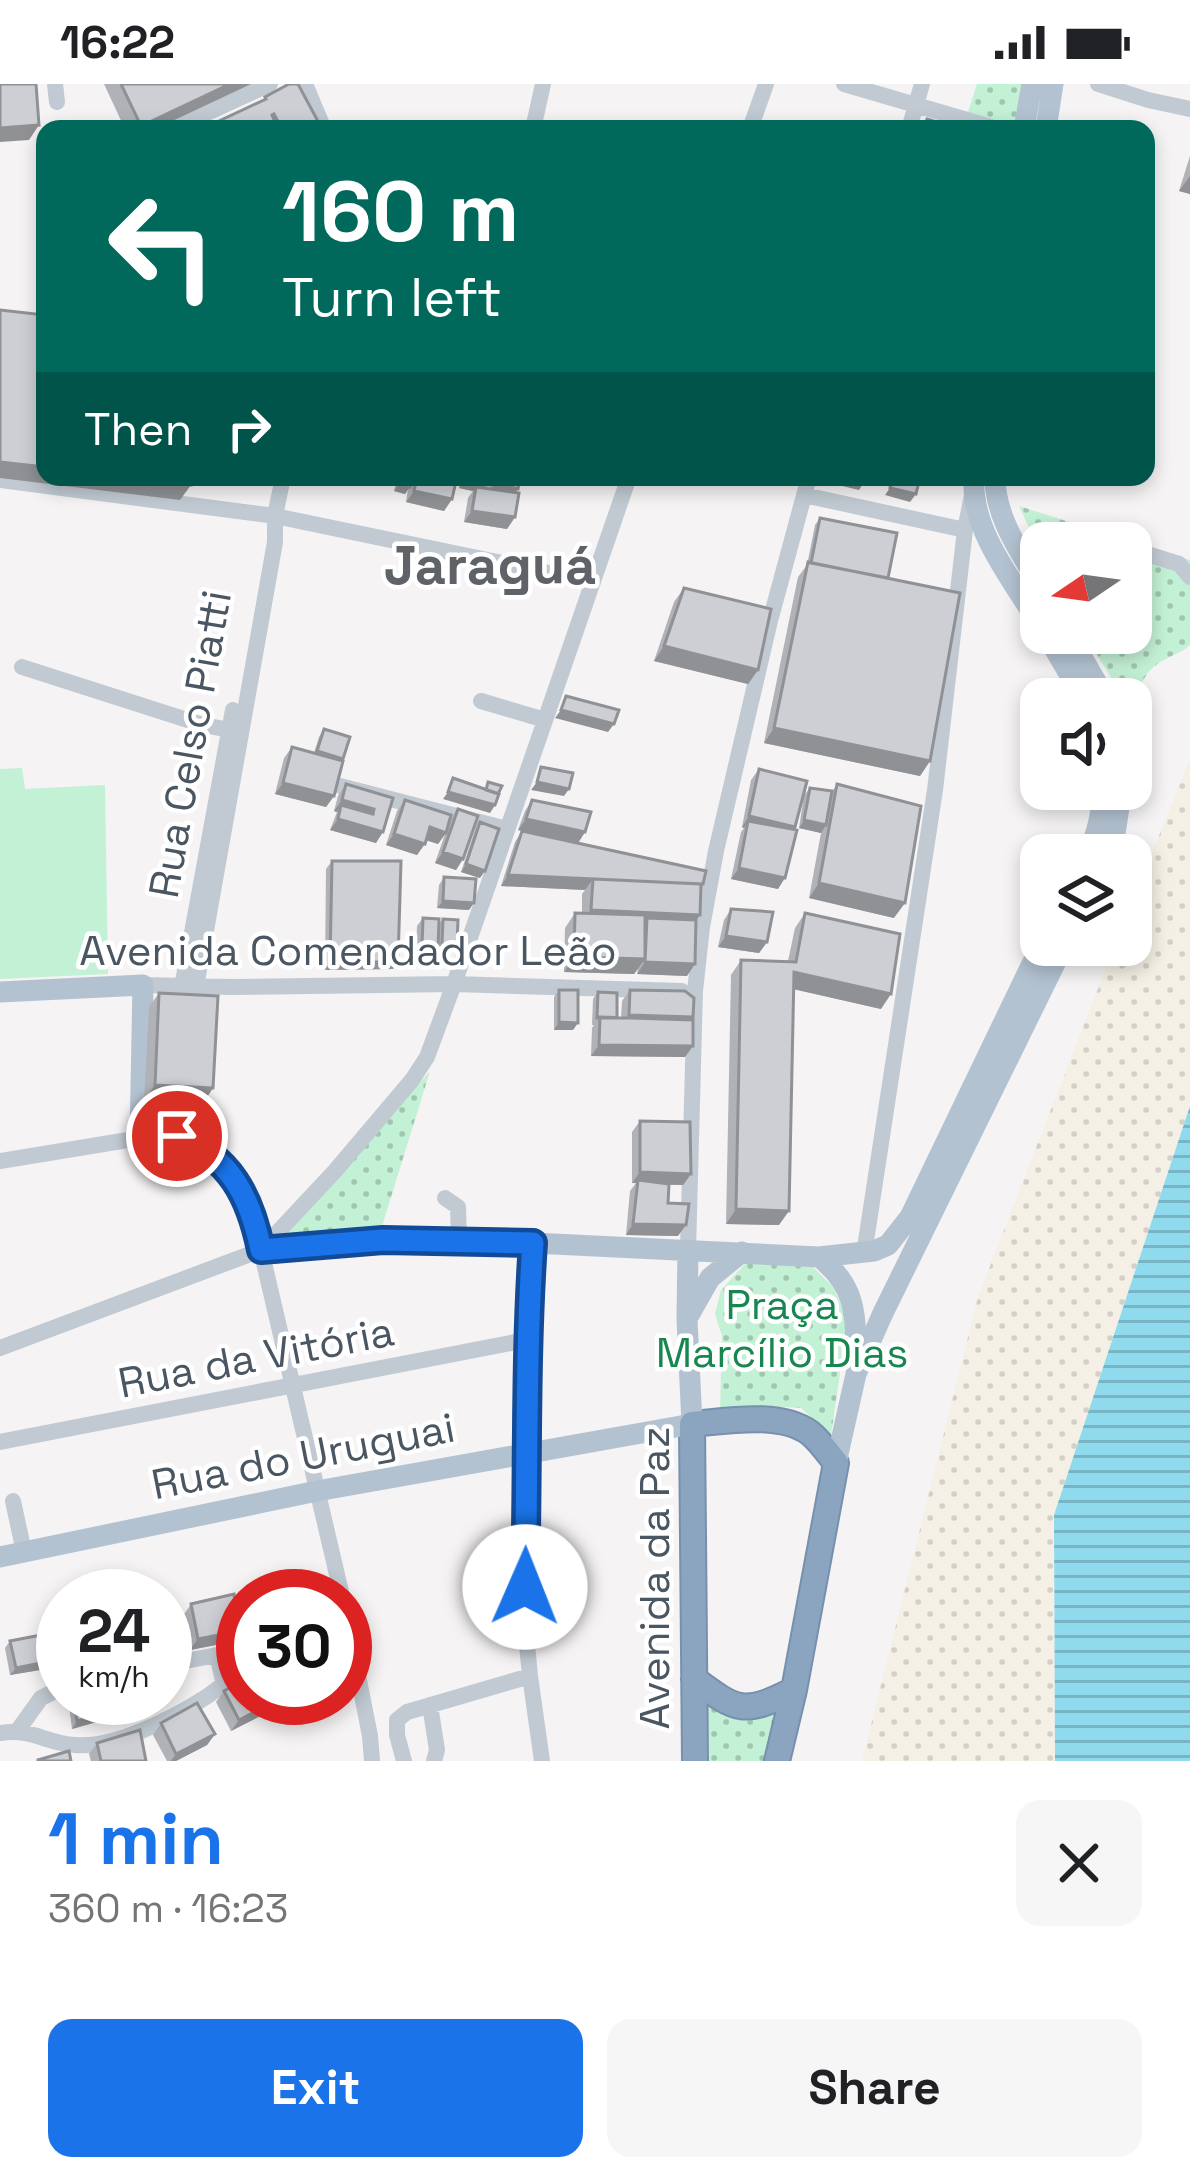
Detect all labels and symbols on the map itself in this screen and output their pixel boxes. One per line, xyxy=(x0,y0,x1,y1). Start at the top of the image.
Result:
north arrow xyxy=(1020,522,1152,654)
district label: Jaraguá xyxy=(384,531,596,600)
street label: Rua Celso Piatti xyxy=(137,586,243,902)
street label: Avenida Comendador Leão xyxy=(79,924,617,977)
pin xyxy=(126,1085,228,1187)
park label: Praça Marcílio Dias xyxy=(656,1278,908,1379)
street label: Rua da Vitória xyxy=(114,1304,398,1410)
street label: Rua do Uruguai xyxy=(147,1401,459,1511)
street label: Avenida da Paz xyxy=(628,1426,681,1730)
position arrow xyxy=(462,1524,588,1650)
speed limit sign: 30 xyxy=(216,1569,372,1725)

